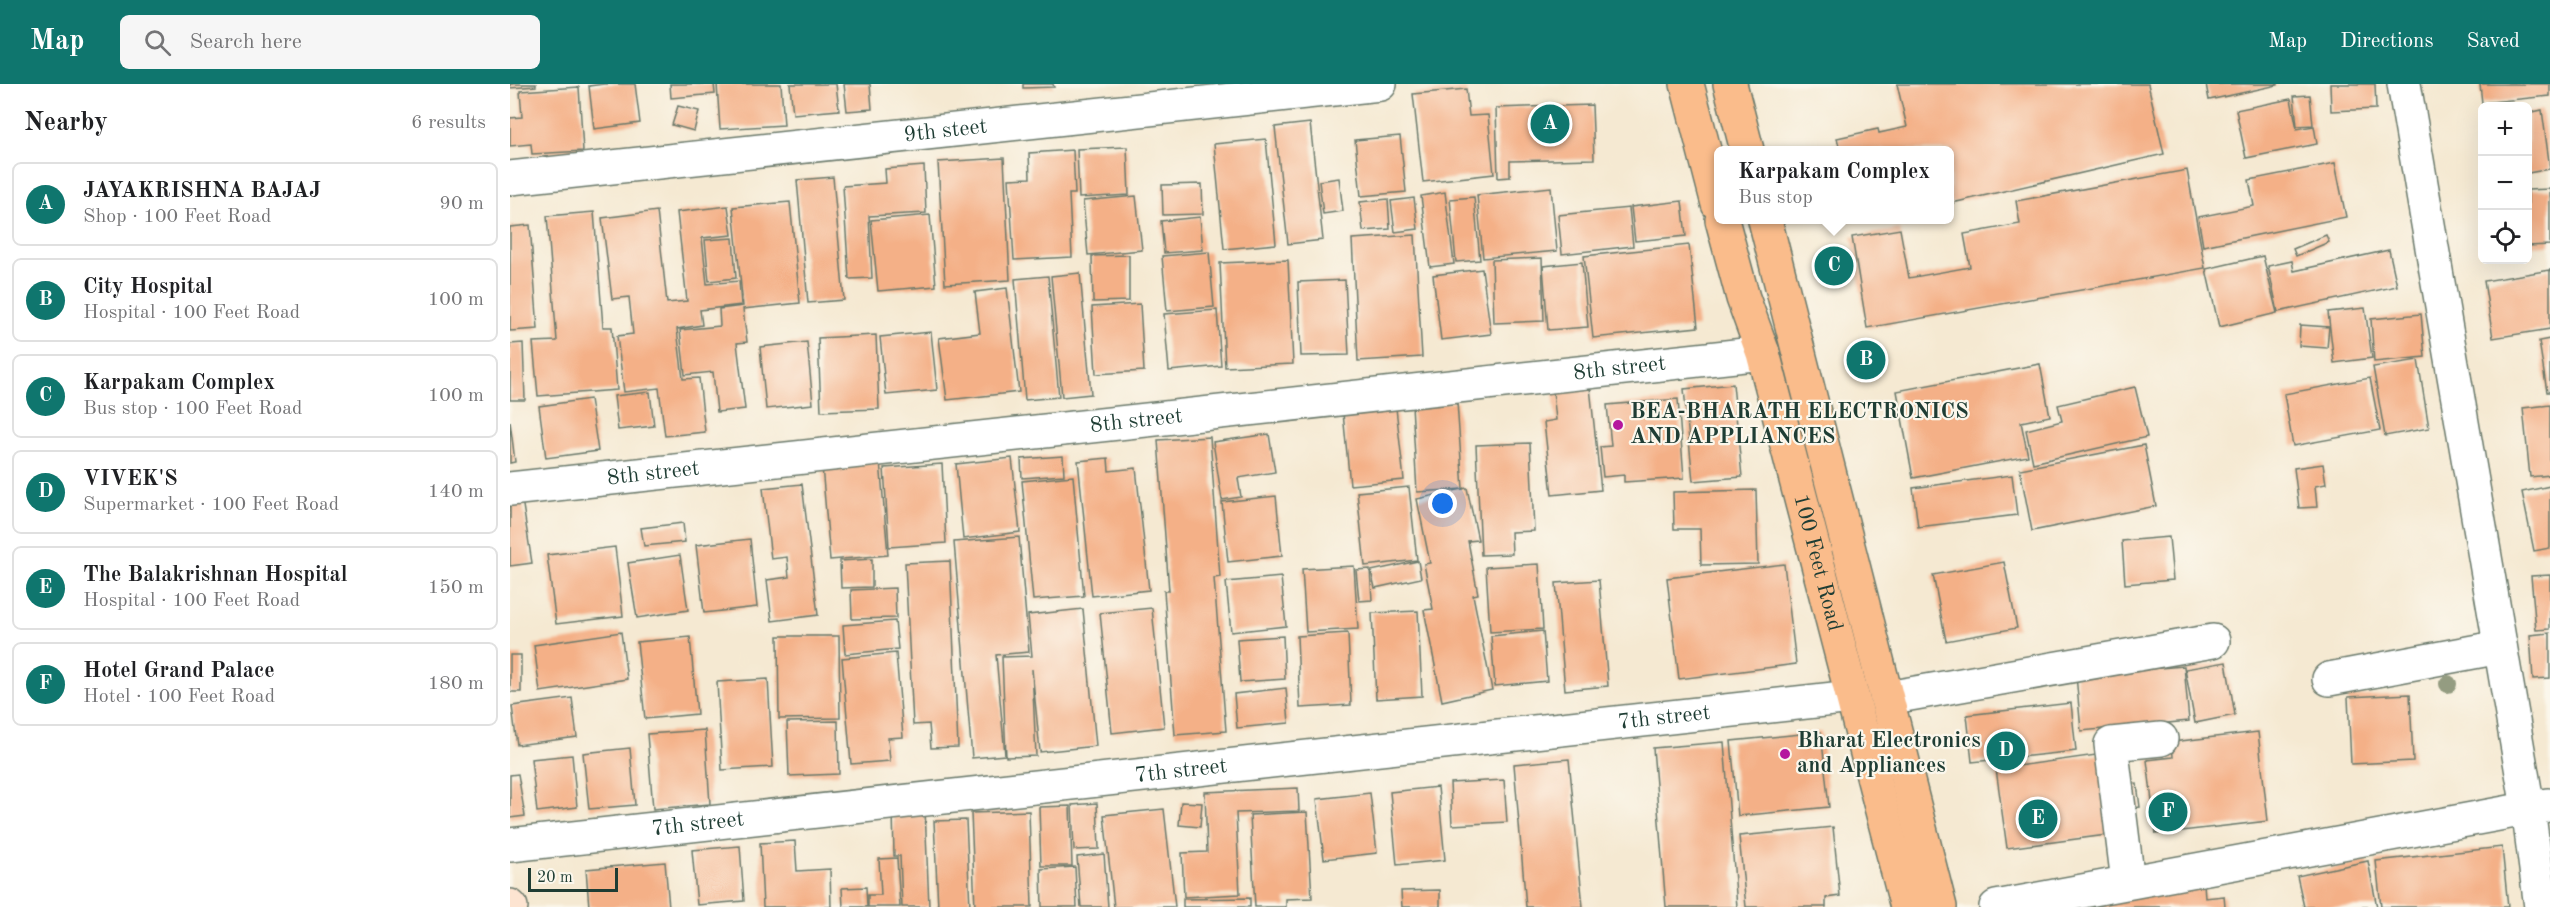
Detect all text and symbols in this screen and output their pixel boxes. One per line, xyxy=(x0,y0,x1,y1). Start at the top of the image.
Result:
search box xyxy=(120,15,540,69)
icon: search xyxy=(141,26,174,59)
text: Map xyxy=(30,28,84,56)
text: Search here xyxy=(189,31,302,53)
text: Map xyxy=(2268,31,2307,52)
text: Directions xyxy=(2340,31,2434,52)
text: Saved xyxy=(2467,31,2520,52)
pin: A xyxy=(1530,102,1570,147)
map controls xyxy=(2478,102,2532,264)
button: + xyxy=(2478,102,2532,156)
text: Nearby xyxy=(24,110,108,136)
text: 6 results xyxy=(411,113,486,133)
street label: 9th steet xyxy=(903,116,988,146)
popup xyxy=(1714,146,1954,224)
button: − xyxy=(2478,156,2532,210)
text: Karpakam Complex xyxy=(1738,161,1930,183)
text: JAYAKRISHNA BAJAJ xyxy=(83,180,321,202)
text: Bus stop xyxy=(1738,188,1813,208)
text: A xyxy=(38,194,53,214)
text: 90 m xyxy=(439,194,484,214)
text: Shop · 100 Feet Road xyxy=(83,207,271,227)
button: locate xyxy=(2478,210,2532,264)
pin: C xyxy=(1814,244,1854,288)
text: City Hospital xyxy=(83,276,213,298)
text: B xyxy=(38,290,53,310)
text: 100 m xyxy=(428,290,484,310)
text: Hospital · 100 Feet Road xyxy=(83,303,300,323)
pin: B xyxy=(1846,338,1886,382)
street label: 8th street xyxy=(1572,353,1667,385)
text: Karpakam Complex xyxy=(83,372,275,394)
text: C xyxy=(39,386,52,406)
text: 100 m xyxy=(428,386,484,406)
text: Bus stop · 100 Feet Road xyxy=(83,399,303,419)
place label: BEA-BHARATH ELECTRONICS AND APPLIANCES xyxy=(1630,401,1969,448)
street label: 8th street xyxy=(1089,405,1184,437)
marker: BEA-BHARATH ELECTRONICS AND APPLIANCES xyxy=(1611,418,1625,432)
street label: 8th street xyxy=(606,458,701,489)
text: VIVEK'S xyxy=(83,468,178,490)
text: D xyxy=(38,482,53,502)
text: 140 m xyxy=(428,482,484,502)
your location xyxy=(1428,489,1457,518)
street label: 100 Feet Road xyxy=(1789,492,1846,634)
text: Supermarket · 100 Feet Road xyxy=(83,495,339,515)
text: The Balakrishnan Hospital xyxy=(83,564,347,586)
text: E xyxy=(39,578,52,598)
text: 150 m xyxy=(428,578,484,598)
text: Hospital · 100 Feet Road xyxy=(83,591,300,611)
text: Hotel Grand Palace xyxy=(83,660,275,682)
text: F xyxy=(39,674,52,694)
text: 180 m xyxy=(428,674,484,694)
text: Hotel · 100 Feet Road xyxy=(83,687,275,707)
street label: 7th street xyxy=(1617,702,1711,734)
pin: D xyxy=(1986,728,2026,774)
place label: Bharat Electronics and Appliances xyxy=(1797,730,1981,777)
marker: Bharat Electronics and Appliances xyxy=(1778,747,1792,761)
street label: 7th street xyxy=(1134,755,1228,787)
pin: F xyxy=(2148,790,2188,834)
pin: E xyxy=(2018,796,2057,842)
street label: 7th street xyxy=(651,808,745,840)
scale bar xyxy=(528,865,618,892)
text: 20 m xyxy=(537,870,573,886)

